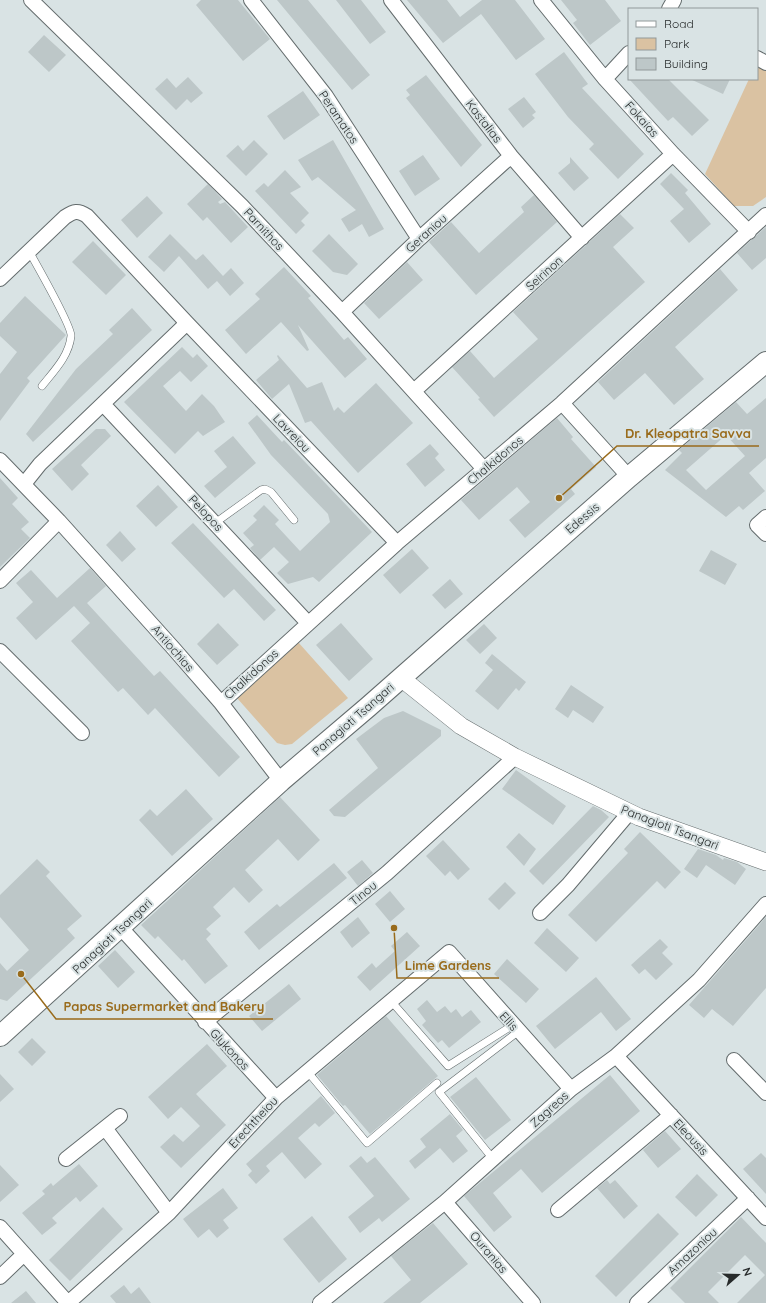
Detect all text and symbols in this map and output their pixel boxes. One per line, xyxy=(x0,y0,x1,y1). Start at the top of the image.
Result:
legend xyxy=(628,8,758,80)
text: Road xyxy=(664,16,694,31)
text: Park xyxy=(664,36,689,51)
text: Building xyxy=(664,56,708,71)
street label: Peramatos xyxy=(316,88,362,147)
street label: Kastalias xyxy=(463,96,506,146)
street label: Fokaias xyxy=(622,98,662,140)
street label: Parnithos xyxy=(241,205,288,253)
street label: Geraniou xyxy=(402,211,450,255)
street label: Seirinon xyxy=(522,253,566,293)
street label: Lavreiou xyxy=(270,411,314,455)
callout: Dr. Kleopatra Savva xyxy=(617,421,759,446)
text: Dr. Kleopatra Savva xyxy=(625,425,751,441)
street label: Chalkidonos xyxy=(464,432,526,488)
street label: Pelopos xyxy=(186,492,227,534)
street label: Edessis xyxy=(562,499,602,537)
street label: Antiochias xyxy=(149,622,198,675)
street label: Chalkidonos xyxy=(221,645,282,702)
street label: Panagioti Tsangari xyxy=(309,679,397,759)
street label: Panagioti Tsangari xyxy=(619,801,721,853)
street label: Tinou xyxy=(346,877,380,909)
street label: Panagioti Tsangari xyxy=(69,895,155,977)
callout: Lime Gardens xyxy=(397,953,499,978)
text: Lime Gardens xyxy=(405,957,491,973)
callout: Papas Supermarket and Bakery xyxy=(56,994,273,1019)
text: Papas Supermarket and Bakery xyxy=(63,998,265,1014)
street label: Ellis xyxy=(497,1008,522,1034)
street label: Glykonos xyxy=(207,1025,253,1073)
street label: Zagreos xyxy=(527,1088,572,1130)
street label: Erechtheiou xyxy=(225,1093,281,1151)
street label: Eleousis xyxy=(670,1116,712,1159)
street label: Amazoniou xyxy=(664,1224,720,1278)
street label: Ouranias xyxy=(467,1228,511,1276)
north arrow xyxy=(718,1255,758,1295)
text: N xyxy=(739,1265,755,1278)

